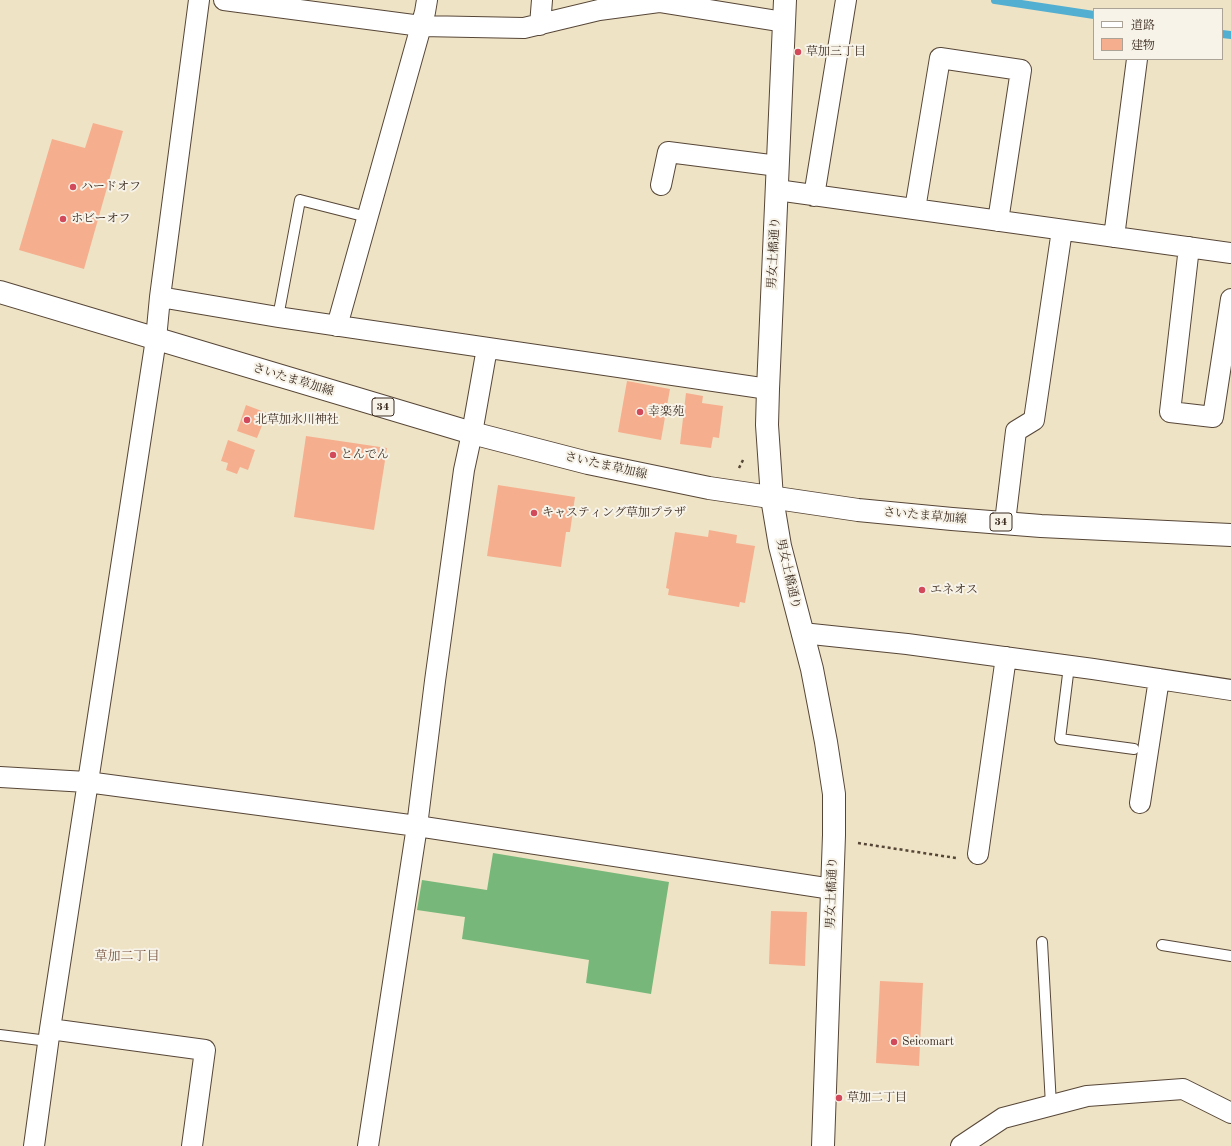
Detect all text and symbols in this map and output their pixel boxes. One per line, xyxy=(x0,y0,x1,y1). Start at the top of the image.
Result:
legend xyxy=(1093,8,1223,60)
text: 道路 xyxy=(1131,20,1155,32)
text: 建物 xyxy=(1131,40,1155,52)
place label: 草加三丁目 xyxy=(806,45,866,59)
marker: 草加三丁目 xyxy=(793,47,803,57)
place label: ハードオフ xyxy=(81,180,141,194)
marker: ハードオフ xyxy=(68,182,78,192)
place label: ホビーオフ xyxy=(71,212,131,226)
marker: ホビーオフ xyxy=(58,214,68,224)
street label: 男女土橋通り xyxy=(765,217,783,289)
street label: さいたま草加線 xyxy=(251,361,335,399)
road number: 34 xyxy=(372,398,394,416)
place label: 幸楽苑 xyxy=(648,405,684,419)
marker: 幸楽苑 xyxy=(635,407,645,417)
place label: 北草加氷川神社 xyxy=(255,413,339,427)
marker: 北草加氷川神社 xyxy=(242,415,252,425)
place label: とんでん xyxy=(341,448,389,462)
marker: とんでん xyxy=(328,450,338,460)
street label: さいたま草加線 xyxy=(563,450,649,482)
street label: さいたま草加線 xyxy=(883,505,967,527)
place label: キャスティング草加プラザ xyxy=(542,506,686,520)
marker: キャスティング草加プラザ xyxy=(529,508,539,518)
road number: 34 xyxy=(990,513,1012,531)
street label: 男女土橋通り xyxy=(773,537,803,611)
place label: エネオス xyxy=(930,583,978,597)
marker: エネオス xyxy=(917,585,927,595)
street label: 男女土橋通り xyxy=(824,857,840,929)
district label: 草加二丁目 xyxy=(95,949,159,965)
place label: Seicomart xyxy=(902,1035,954,1049)
marker: Seicomart xyxy=(889,1037,899,1047)
place label: 草加二丁目 xyxy=(847,1091,907,1105)
marker: 草加二丁目 xyxy=(834,1093,844,1103)

